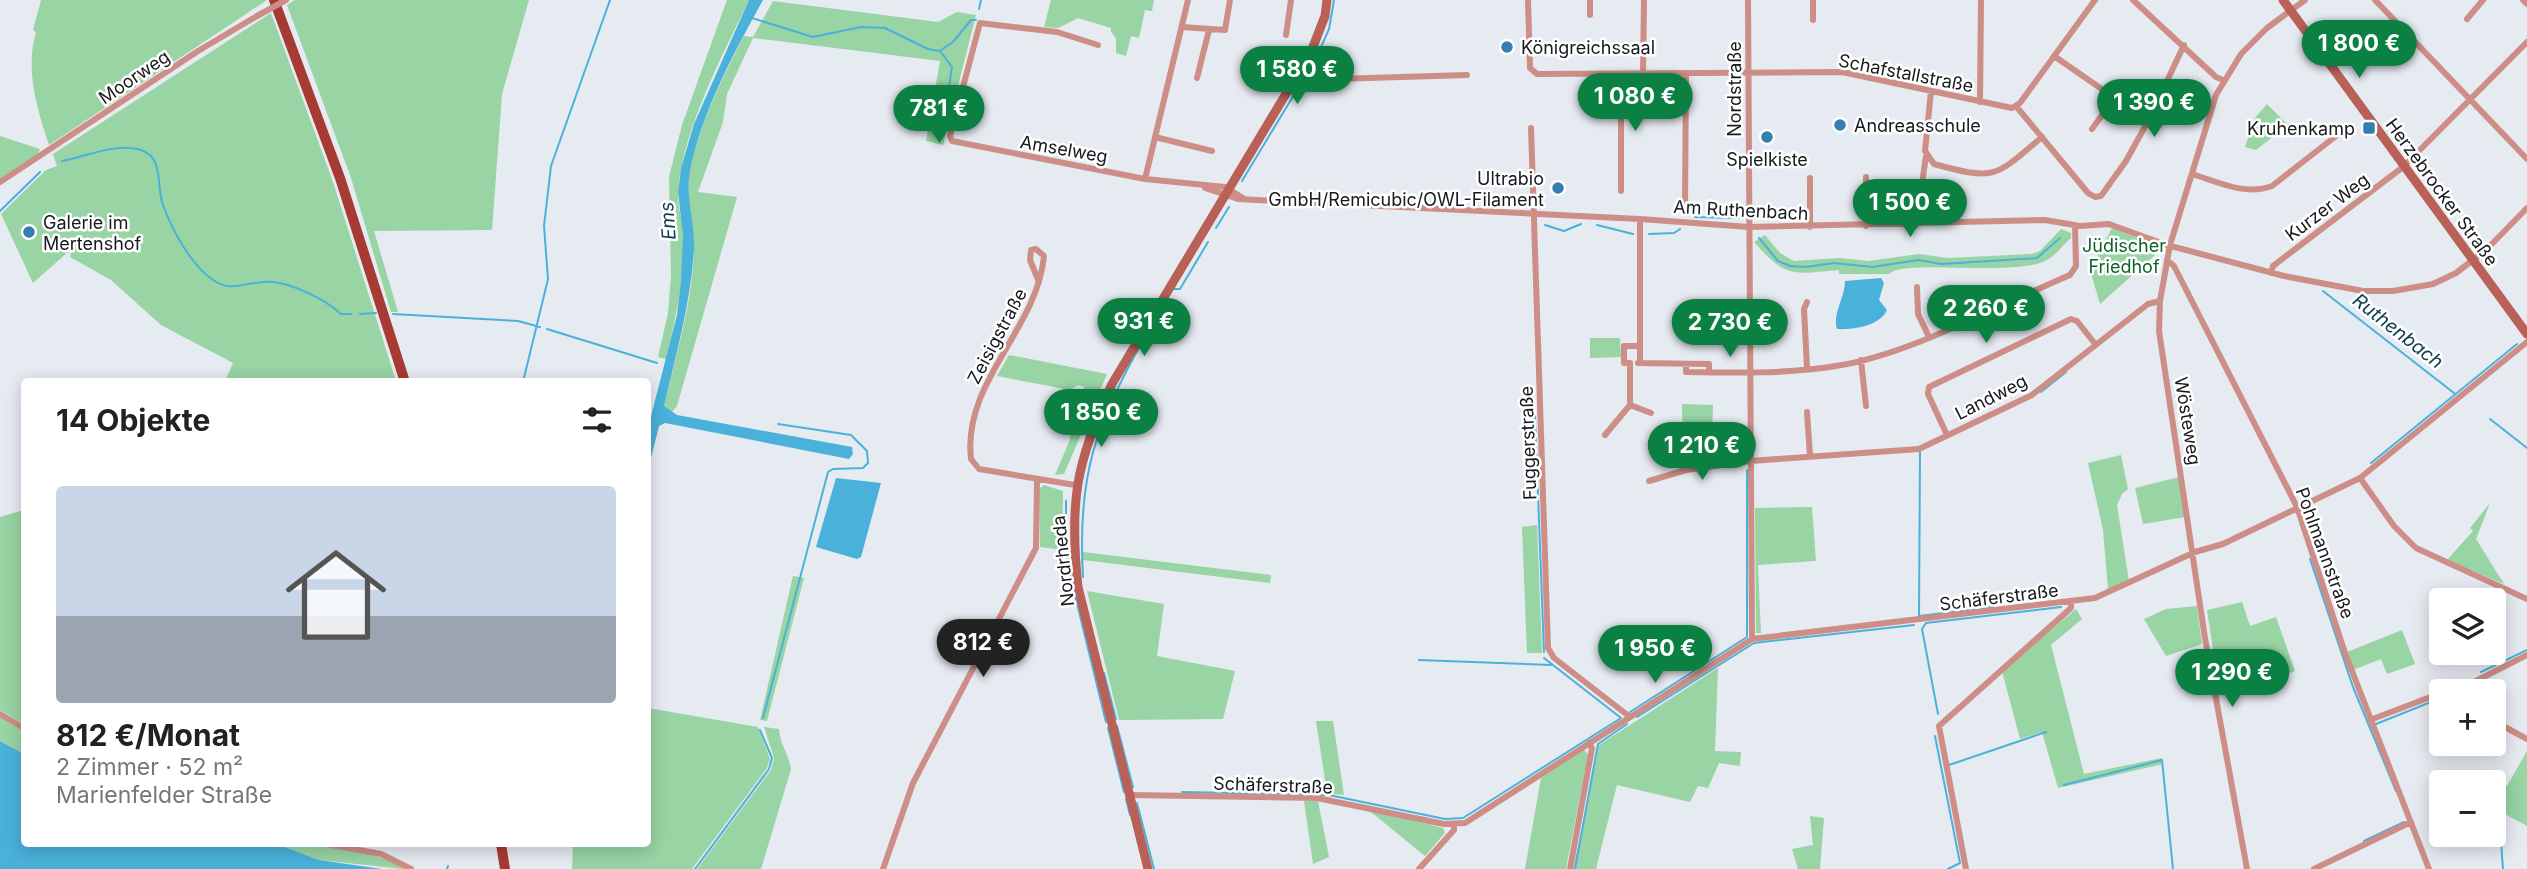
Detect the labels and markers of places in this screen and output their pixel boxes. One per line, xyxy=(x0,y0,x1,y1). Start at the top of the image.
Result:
pin: 1 800 € xyxy=(2294,20,2424,80)
place label: Königreichssaal xyxy=(1521,37,1655,58)
marker: Königreichssaal xyxy=(1499,39,1515,55)
pin: 1 580 € xyxy=(1232,46,1362,106)
pin: 1 080 € xyxy=(1570,74,1700,133)
pin: 1 390 € xyxy=(2089,80,2219,139)
pin: 781 € xyxy=(890,86,988,145)
place label: Andreasschule xyxy=(1854,115,1981,136)
marker: Andreasschule xyxy=(1832,117,1848,133)
place label: Kruhenkamp xyxy=(2247,118,2355,139)
marker: Kruhenkamp xyxy=(2361,120,2377,136)
marker: Spielkiste xyxy=(1759,129,1775,145)
place label: Spielkiste xyxy=(1726,149,1808,170)
place label: Ultrabio GmbH/Remicubic/OWL-Filament xyxy=(1268,168,1544,210)
marker: Ultrabio GmbH/Remicubic/OWL-Filament xyxy=(1550,180,1566,196)
pin: 1 500 € xyxy=(1845,180,1975,239)
place label: Galerie im Mertenshof xyxy=(43,212,142,254)
marker: Galerie im Mertenshof xyxy=(21,224,37,240)
pin: 2 260 € xyxy=(1921,286,2051,345)
pin: 931 € xyxy=(1095,298,1193,358)
pin: 2 730 € xyxy=(1665,300,1795,359)
pin: 1 850 € xyxy=(1036,390,1166,449)
pin: 1 210 € xyxy=(1637,422,1767,482)
pin: 812 € xyxy=(934,620,1032,679)
pin: 1 950 € xyxy=(1590,626,1720,685)
pin: 1 290 € xyxy=(2167,650,2297,709)

